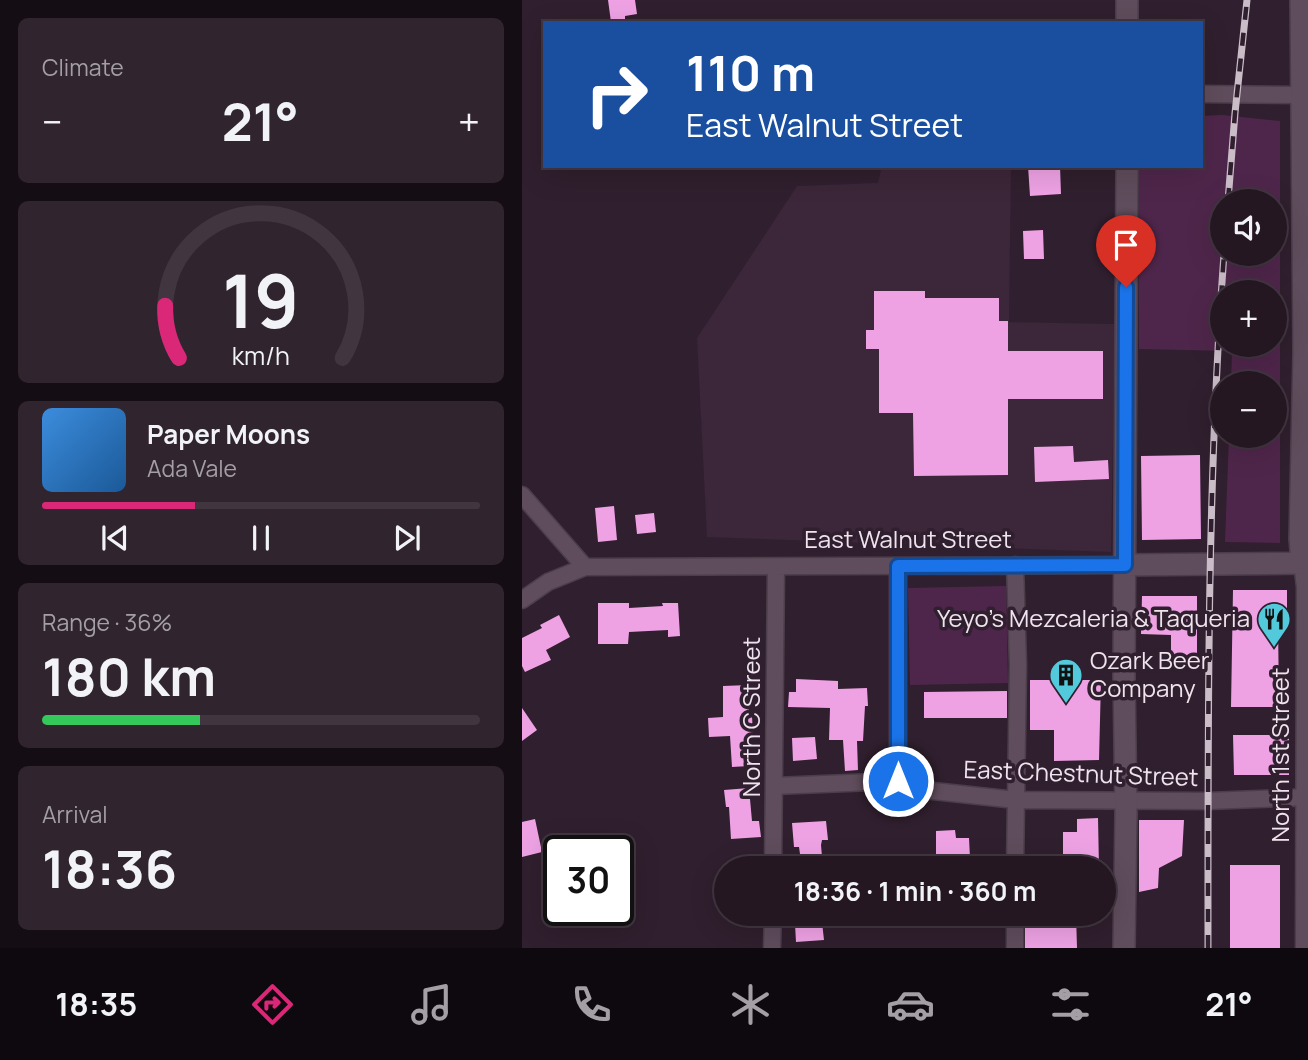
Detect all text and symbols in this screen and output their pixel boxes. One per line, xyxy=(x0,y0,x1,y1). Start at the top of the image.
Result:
text: 110 m xyxy=(686,39,815,106)
icon: right xyxy=(571,49,662,140)
text: Climate xyxy=(42,51,124,83)
text: 21° xyxy=(222,86,299,157)
text: − xyxy=(42,95,63,147)
text: + xyxy=(458,95,480,147)
text: East Walnut Street xyxy=(686,103,963,147)
map controls xyxy=(1210,189,1287,448)
button: sound xyxy=(1210,189,1287,266)
pin xyxy=(1096,215,1156,287)
icon: arrive xyxy=(1107,226,1145,264)
text: 19 xyxy=(222,250,300,350)
button: + xyxy=(1210,280,1287,357)
text: km/h xyxy=(232,337,290,372)
button: − xyxy=(1210,371,1287,448)
text: Paper Moons xyxy=(147,416,310,452)
text: Ada Vale xyxy=(147,452,237,484)
icon: previous xyxy=(96,519,134,557)
icon: pause xyxy=(242,519,280,557)
icon: next xyxy=(388,519,426,557)
street label: East Walnut Street xyxy=(804,522,1012,555)
restaurant icon: Yeyo's Mezcaleria & Taqueria xyxy=(1255,600,1293,649)
place label: Yeyo's Mezcaleria & Taqueria xyxy=(937,601,1250,634)
text: Range · 36% xyxy=(42,606,172,638)
street label: North C Street xyxy=(734,637,767,797)
text: 180 km xyxy=(42,641,216,712)
place label: Ozark Beer Company xyxy=(1090,643,1210,704)
building icon: Ozark Beer Company xyxy=(1047,656,1085,705)
street label: North 1st Street xyxy=(1263,668,1296,842)
position arrow xyxy=(861,744,935,818)
street label: East Chestnut Street xyxy=(963,752,1199,793)
text: Arrival xyxy=(42,798,108,830)
text: 18:36 xyxy=(42,833,177,904)
speed limit sign: 30 xyxy=(543,835,634,926)
text: 18:36 · 1 min · 360 m xyxy=(794,873,1036,909)
icon: directions xyxy=(248,980,297,1029)
icon: music xyxy=(407,980,456,1029)
icon: phone xyxy=(567,980,616,1029)
icon: climate xyxy=(726,980,775,1029)
icon: car xyxy=(886,980,935,1029)
icon: filters xyxy=(1046,980,1095,1029)
text: 18:35 xyxy=(55,982,137,1026)
text: 21° xyxy=(1205,982,1253,1026)

